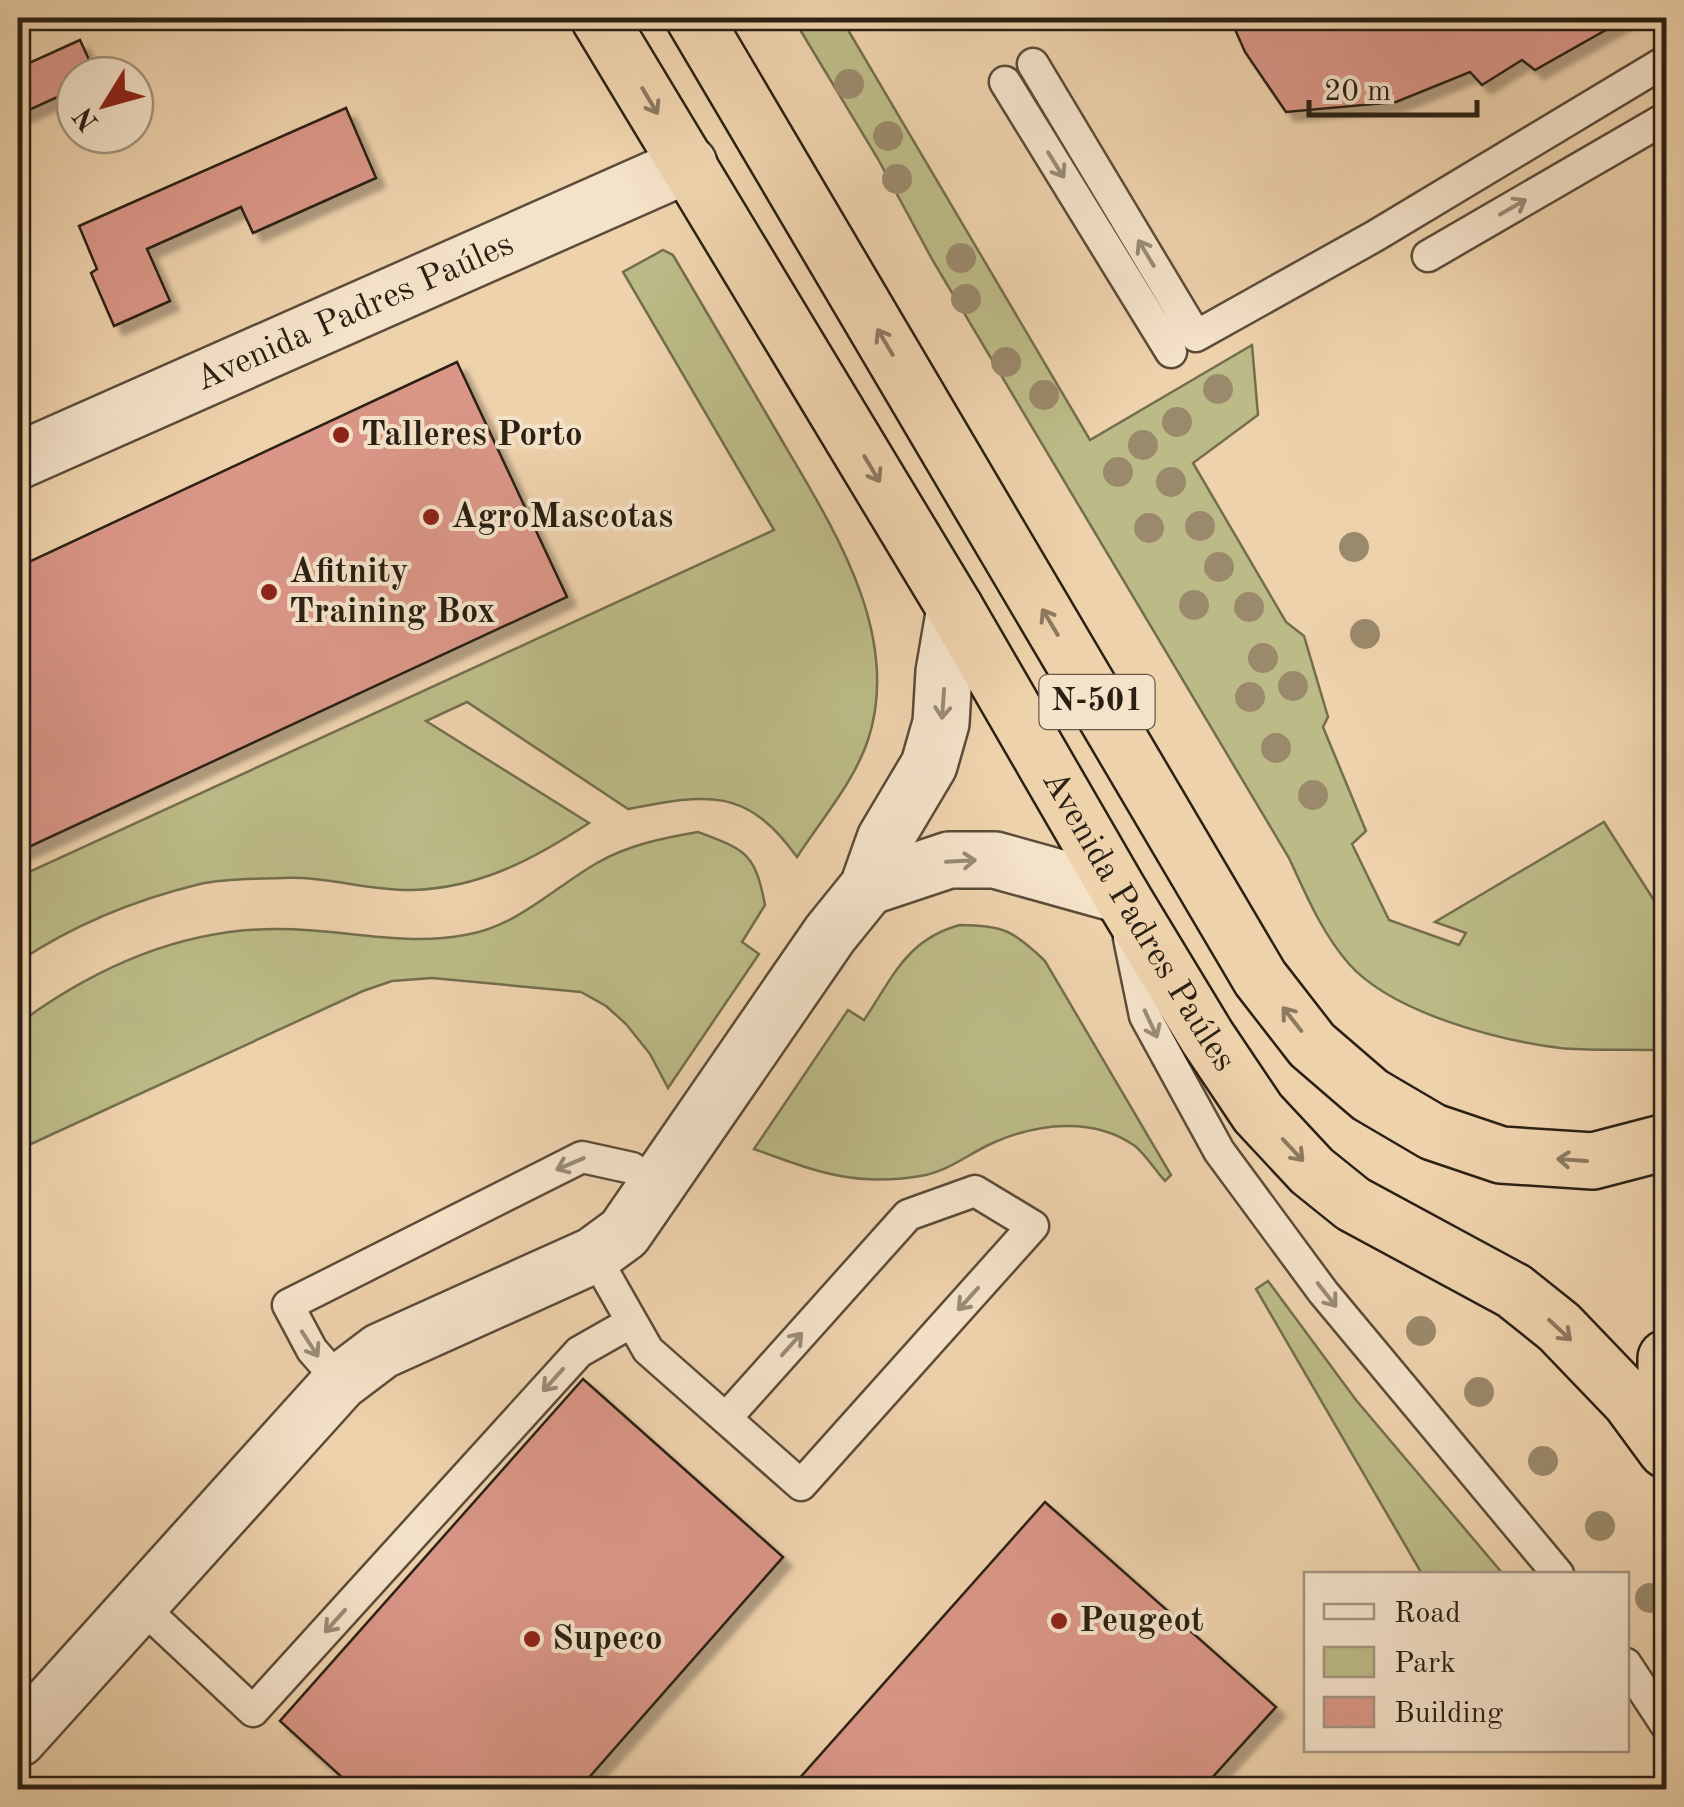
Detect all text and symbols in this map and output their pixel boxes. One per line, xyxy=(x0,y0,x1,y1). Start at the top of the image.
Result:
north arrow xyxy=(55,55,155,155)
scale bar xyxy=(1309,55,1476,117)
text: 20 m xyxy=(1324,77,1391,107)
one-way arrow xyxy=(640,86,660,115)
text: N xyxy=(69,101,105,135)
one-way arrow xyxy=(1046,150,1066,179)
one-way arrow xyxy=(1497,197,1527,217)
street label: Avenida Padres Paúles xyxy=(190,227,519,398)
one-way arrow xyxy=(1136,239,1156,268)
one-way arrow xyxy=(875,328,895,357)
place label: Talleres Porto xyxy=(361,418,583,453)
marker: Talleres Porto xyxy=(330,424,352,446)
one-way arrow xyxy=(862,454,882,483)
place label: AgroMascotas xyxy=(451,500,673,535)
marker: AgroMascotas xyxy=(420,506,442,528)
place label: Afitnity Training Box xyxy=(289,555,495,630)
marker: Afitnity Training Box xyxy=(258,581,280,603)
one-way arrow xyxy=(1040,608,1060,637)
road number: N-501 xyxy=(1040,675,1154,729)
one-way arrow xyxy=(933,688,952,720)
street label: Avenida Padres Paúles xyxy=(1036,765,1242,1078)
one-way arrow xyxy=(944,851,977,870)
one-way arrow xyxy=(1281,1006,1302,1033)
one-way arrow xyxy=(1142,1008,1161,1038)
one-way arrow xyxy=(1281,1137,1305,1161)
one-way arrow xyxy=(1556,1150,1588,1169)
one-way arrow xyxy=(555,1157,585,1175)
one-way arrow xyxy=(1316,1282,1338,1308)
one-way arrow xyxy=(956,1286,979,1311)
one-way arrow xyxy=(1548,1318,1572,1342)
one-way arrow xyxy=(299,1329,320,1357)
one-way arrow xyxy=(780,1332,803,1357)
one-way arrow xyxy=(542,1367,565,1392)
legend xyxy=(1304,1572,1629,1752)
text: Road xyxy=(1394,1599,1461,1629)
place label: Peugeot xyxy=(1079,1604,1204,1639)
one-way arrow xyxy=(324,1608,347,1633)
marker: Peugeot xyxy=(1048,1610,1070,1632)
place label: Supeco xyxy=(552,1622,663,1657)
marker: Supeco xyxy=(521,1628,543,1650)
text: Park xyxy=(1394,1649,1456,1679)
text: Building xyxy=(1394,1699,1503,1729)

